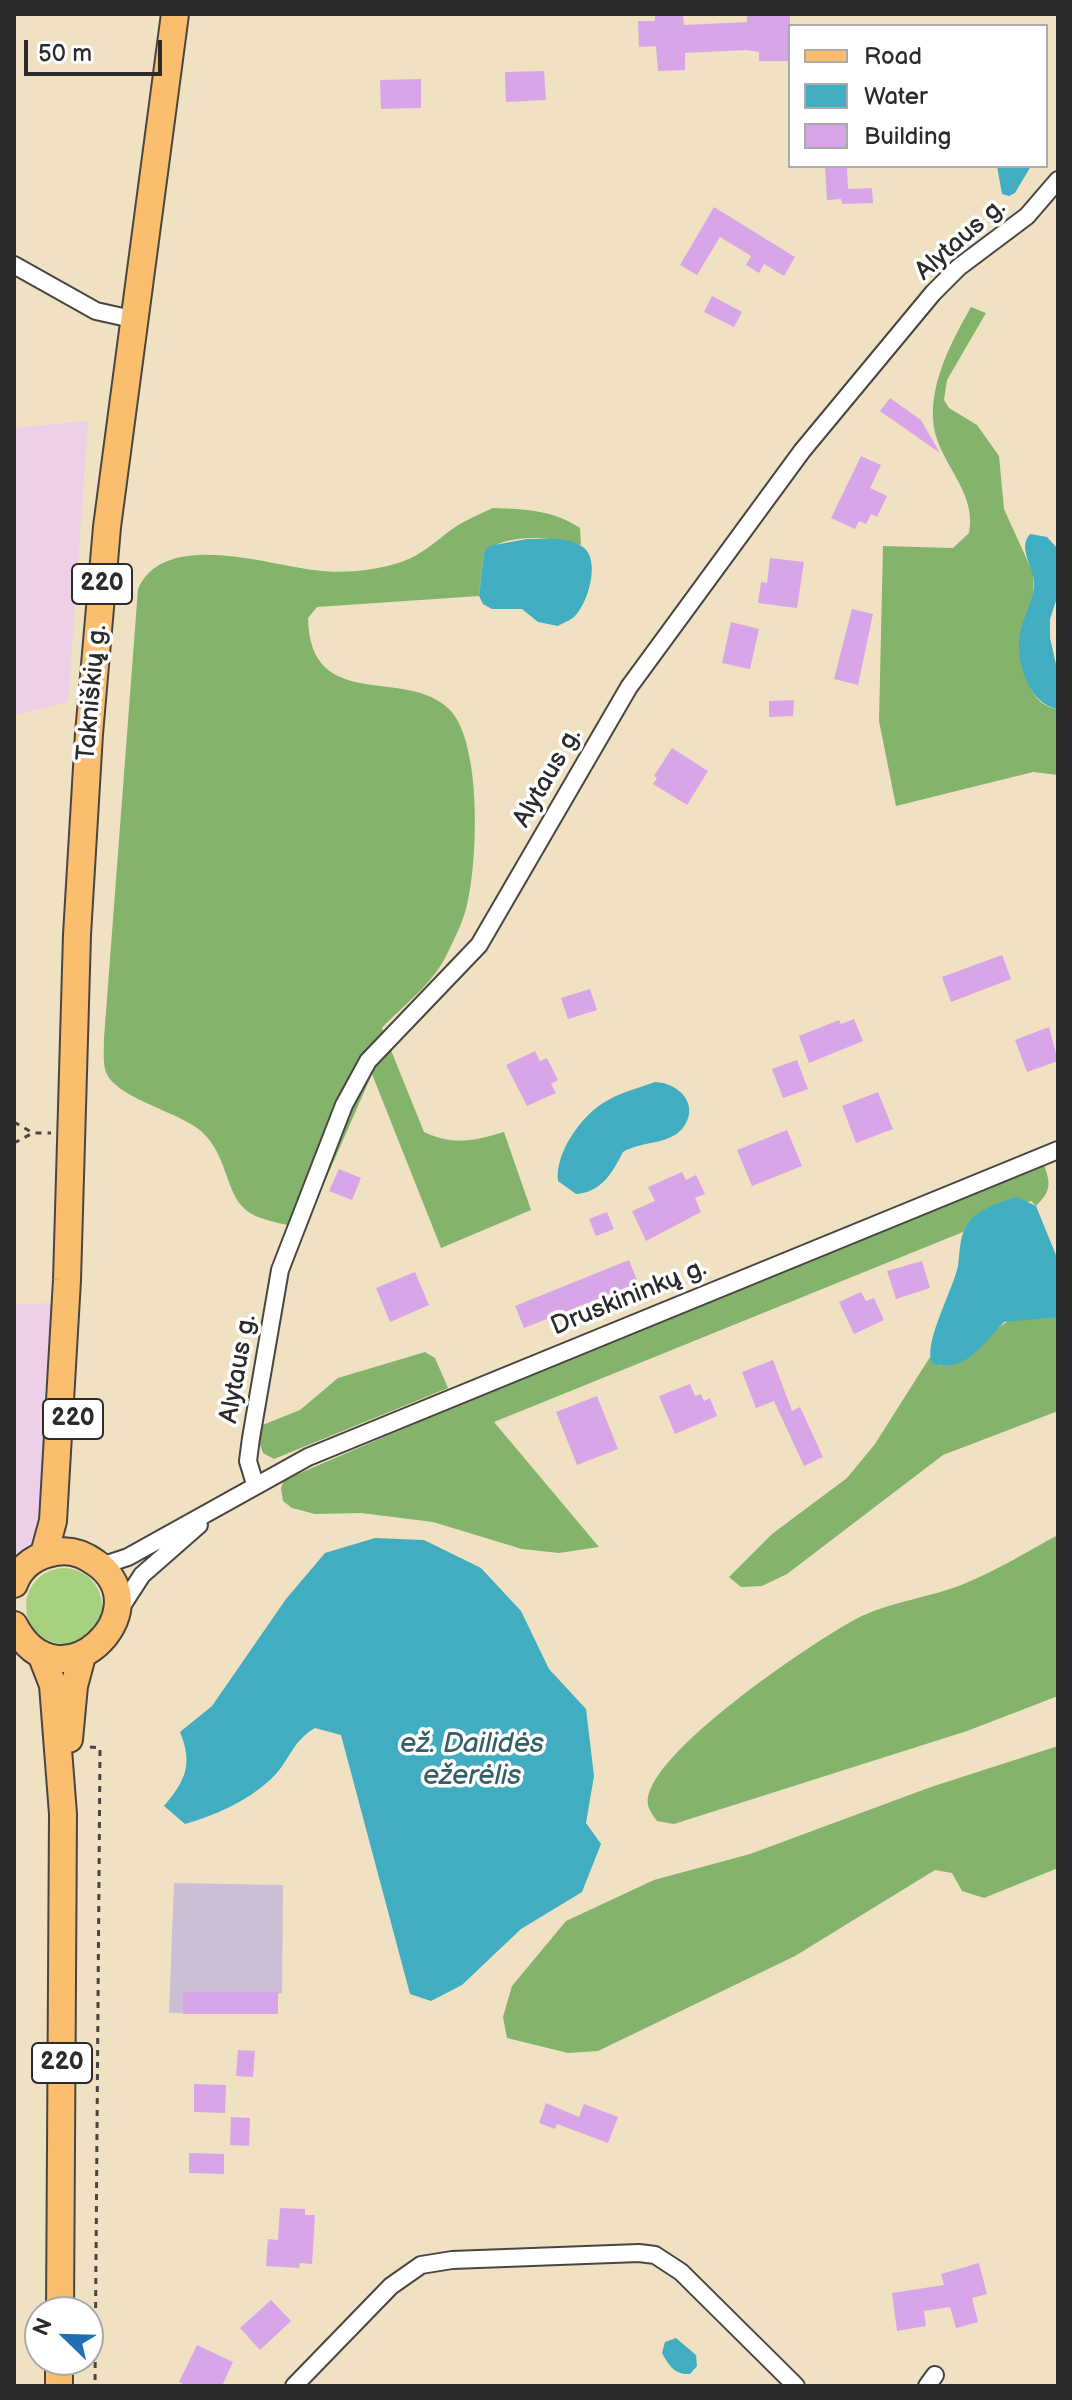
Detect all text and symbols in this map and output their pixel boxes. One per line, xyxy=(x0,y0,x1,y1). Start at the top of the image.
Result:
scale bar xyxy=(28,24,166,74)
legend xyxy=(788,24,1048,168)
text: 50 m xyxy=(38,39,92,68)
text: Road xyxy=(864,42,922,71)
text: Water xyxy=(864,82,928,111)
text: Building xyxy=(864,122,951,151)
street label: Alytaus g. xyxy=(909,192,1013,288)
road number: 220 xyxy=(72,564,132,604)
street label: Takniškių g. xyxy=(72,624,114,762)
street label: Alytaus g. xyxy=(507,723,589,833)
street label: Druskininkų g. xyxy=(547,1253,711,1343)
street label: Alytaus g. xyxy=(214,1312,264,1426)
road number: 220 xyxy=(43,1399,103,1439)
water label: ež. Dailidės ežerėlis xyxy=(400,1728,544,1794)
road number: 220 xyxy=(32,2043,92,2083)
north arrow xyxy=(24,2296,104,2376)
text: N xyxy=(28,2314,59,2340)

